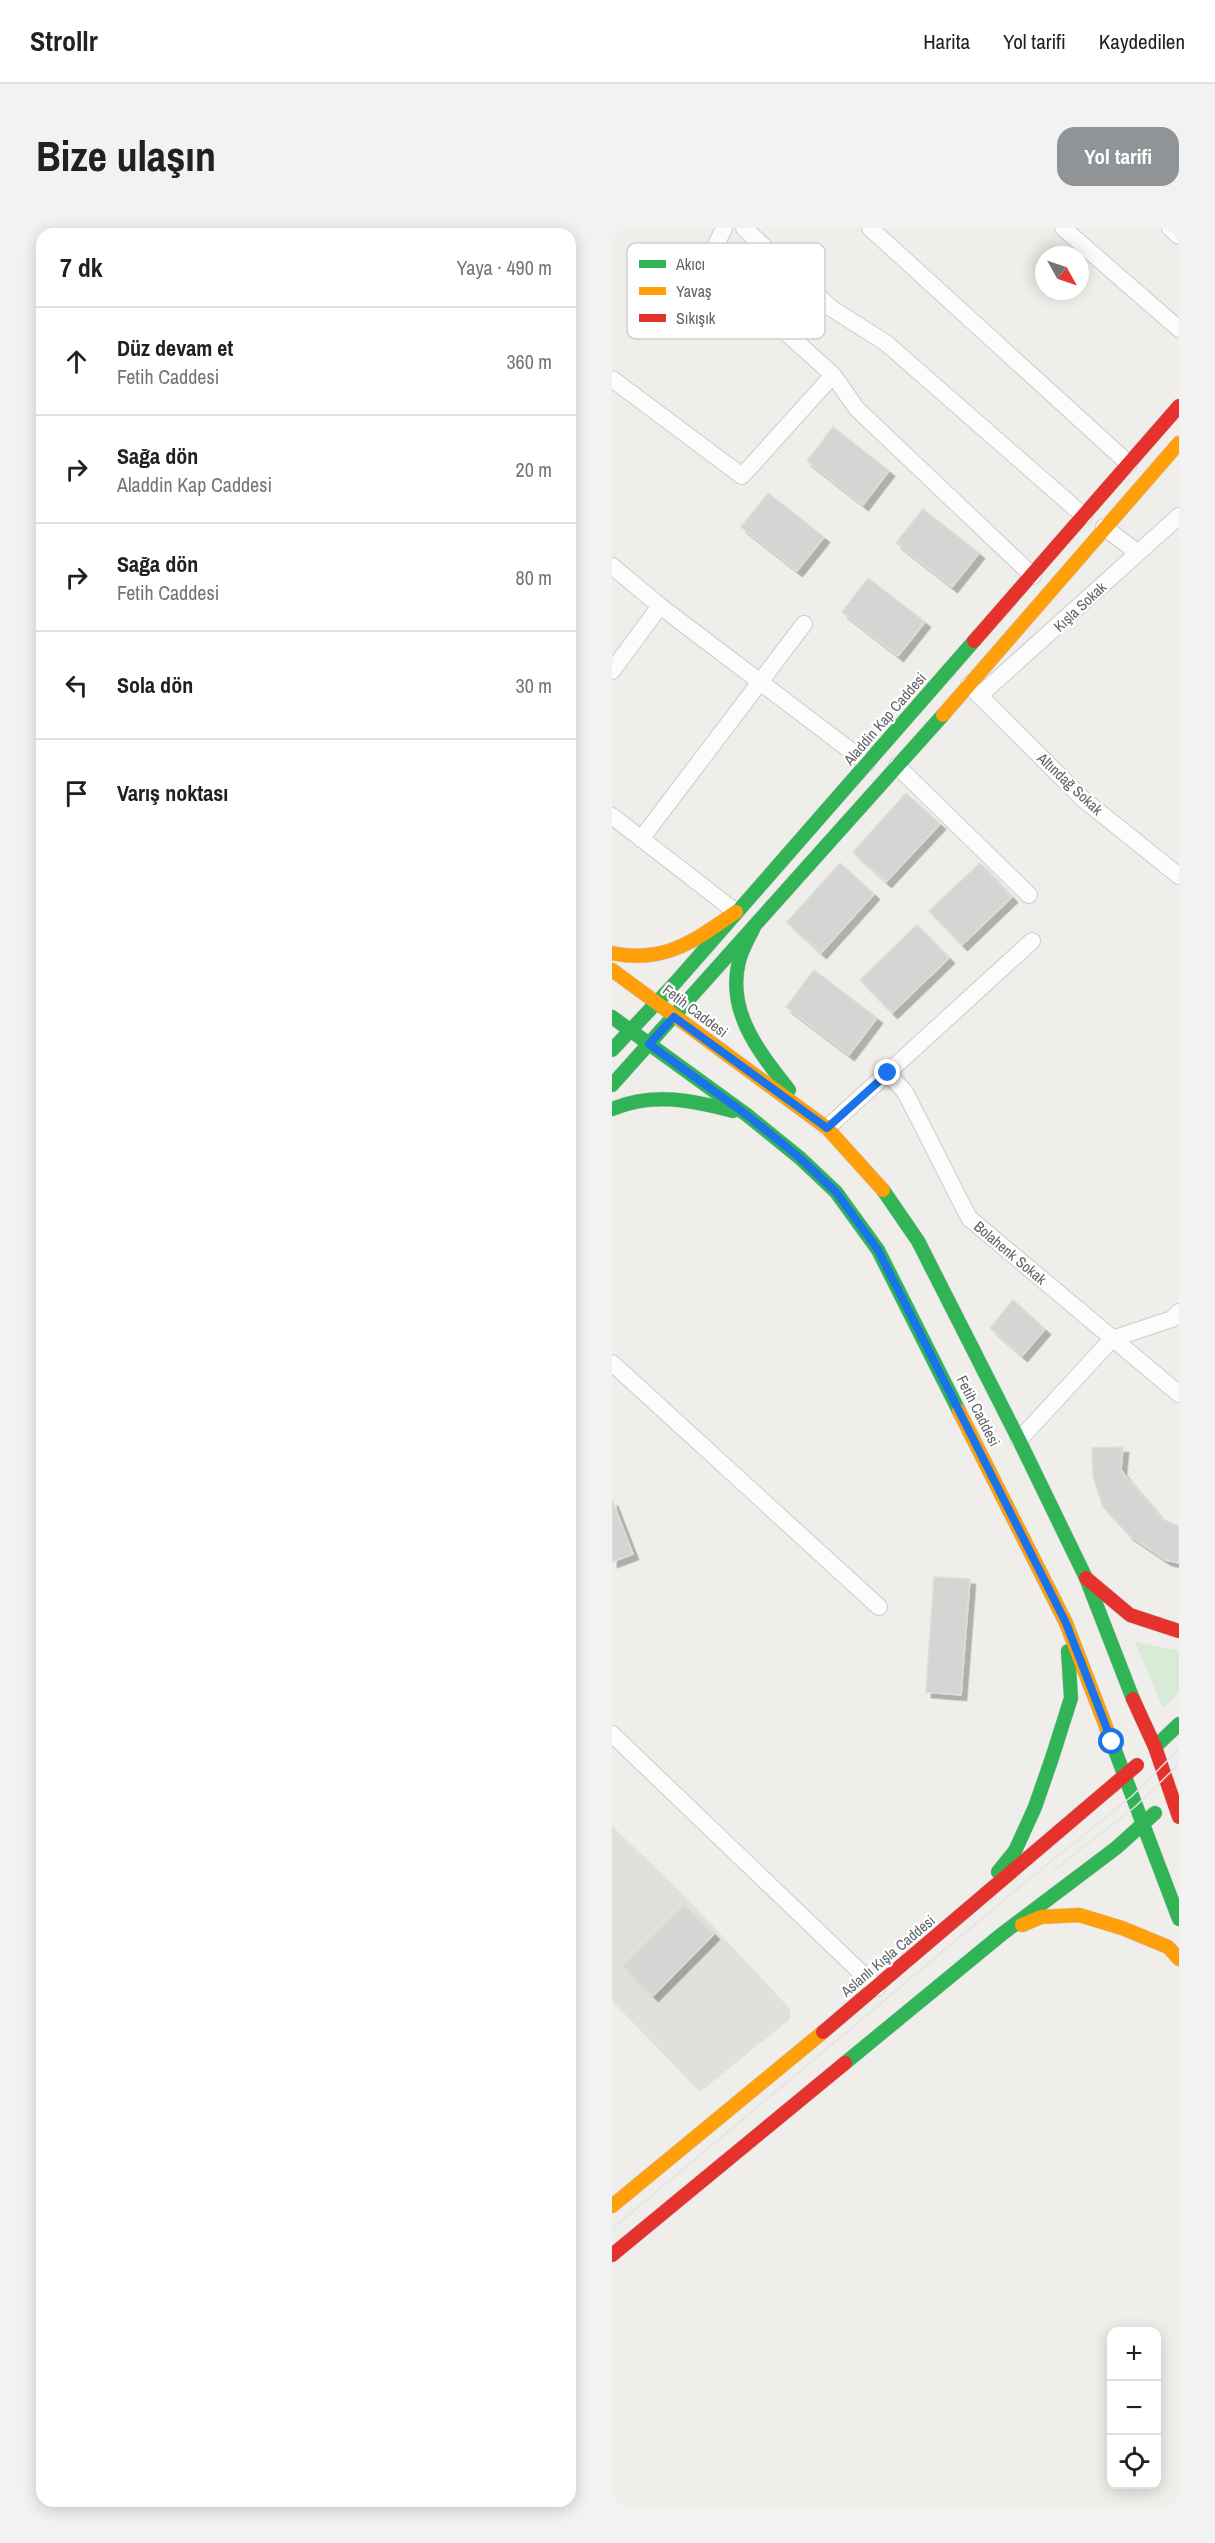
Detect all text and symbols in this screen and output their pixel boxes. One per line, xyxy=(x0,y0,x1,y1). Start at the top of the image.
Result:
text: Strollr xyxy=(30,22,98,60)
text: Harita xyxy=(923,27,970,56)
text: Yol tarifi xyxy=(1003,27,1066,56)
text: Kaydedilen xyxy=(1099,27,1185,56)
button: Yol tarifi xyxy=(1057,127,1179,186)
text: Bize ulaşın xyxy=(36,128,216,184)
legend xyxy=(627,243,825,339)
north arrow xyxy=(1035,246,1089,300)
text: 7 dk xyxy=(60,250,103,285)
text: Akıcı xyxy=(675,253,705,275)
text: Yaya · 490 m xyxy=(457,254,552,281)
text: Yavaş xyxy=(676,280,712,302)
text: Sıkışık xyxy=(676,307,716,329)
text: Düz devam et xyxy=(117,333,233,363)
icon: ahead xyxy=(60,345,93,378)
text: 360 m xyxy=(506,348,552,375)
text: Fetih Caddesi xyxy=(117,363,219,390)
text: Sağa dön xyxy=(117,441,198,471)
icon: right xyxy=(60,453,93,486)
text: 20 m xyxy=(516,456,552,483)
text: Aladdin Kap Caddesi xyxy=(117,471,272,498)
text: Sağa dön xyxy=(117,549,198,579)
icon: right xyxy=(60,561,93,594)
text: 80 m xyxy=(516,564,552,591)
street label: Kışla Sokak xyxy=(1049,576,1111,636)
text: Fetih Caddesi xyxy=(117,579,219,606)
street label: Aladdin Kap Caddesi xyxy=(838,668,931,770)
icon: left xyxy=(60,669,93,702)
text: Sola dön xyxy=(117,670,193,700)
text: 30 m xyxy=(516,672,552,699)
street label: Altındağ Sokak xyxy=(1032,747,1108,820)
icon: arrive xyxy=(60,777,93,810)
text: Varış noktası xyxy=(117,778,228,808)
street label: Fetih Caddesi xyxy=(658,979,732,1042)
route end xyxy=(874,1059,900,1085)
street label: Bolahenk Sokak xyxy=(970,1216,1052,1290)
street label: Fetih Caddesi xyxy=(952,1372,1005,1450)
route start xyxy=(1098,1728,1124,1754)
street label: Aslanlı Kışla Caddesi xyxy=(835,1910,939,2002)
map controls xyxy=(1107,2327,1161,2489)
button: + xyxy=(1107,2327,1161,2381)
button: − xyxy=(1107,2381,1161,2435)
button: locate xyxy=(1107,2435,1161,2489)

